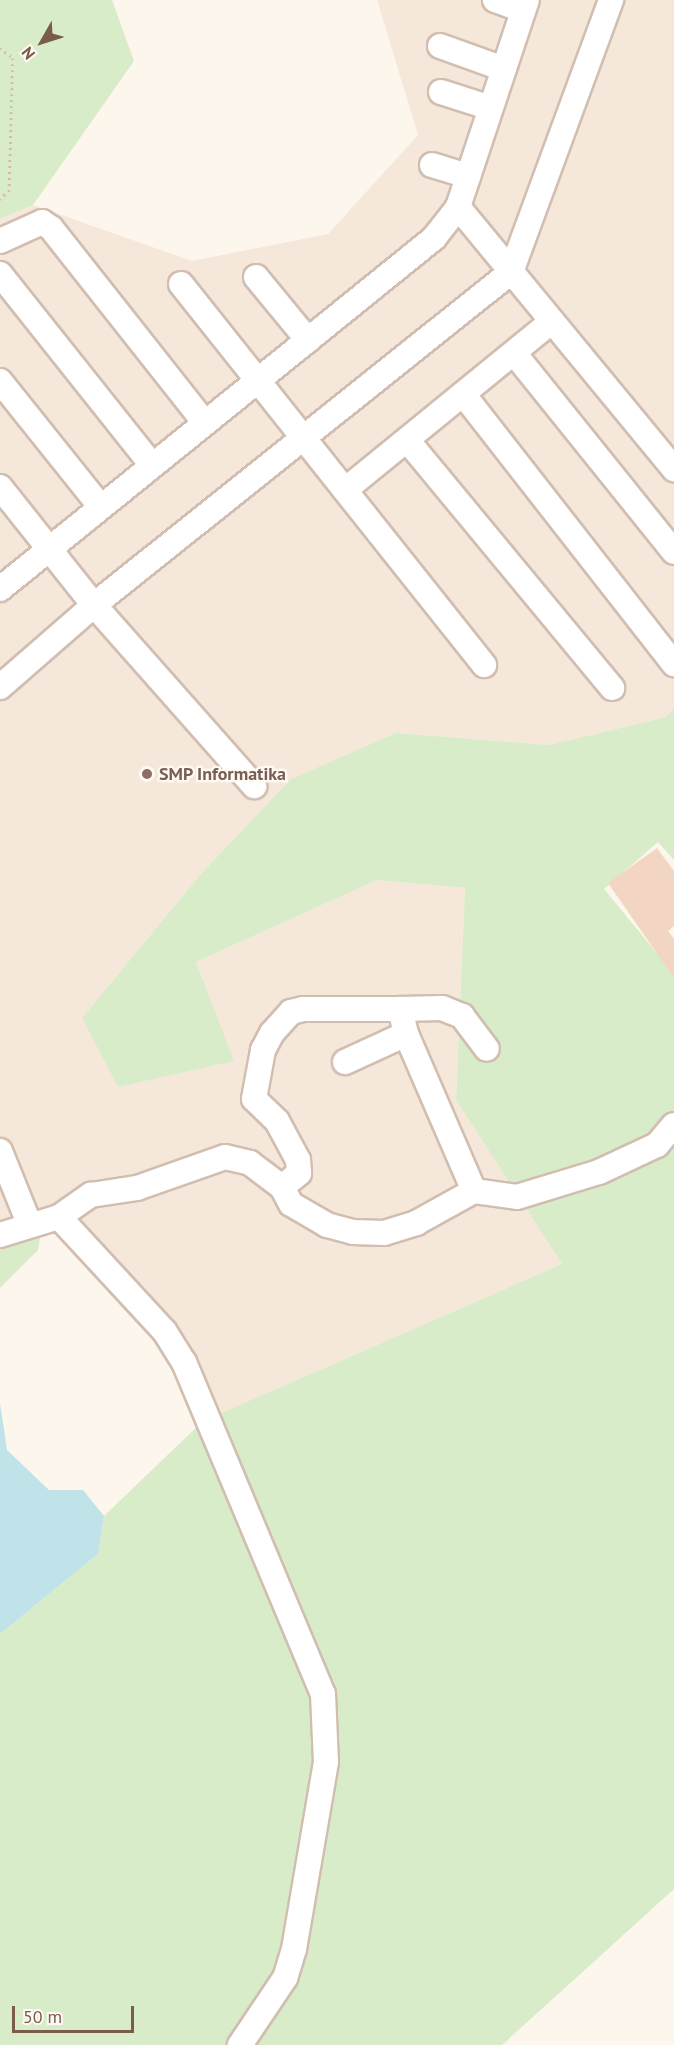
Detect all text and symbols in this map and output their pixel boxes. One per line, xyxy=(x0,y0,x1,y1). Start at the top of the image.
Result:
north arrow xyxy=(12,12,72,72)
text: N xyxy=(17,43,39,64)
place label: SMP Informatika xyxy=(159,763,287,785)
marker: SMP Informatika xyxy=(140,767,154,781)
scale bar xyxy=(15,1994,136,2032)
text: 50 m xyxy=(23,2005,62,2028)

